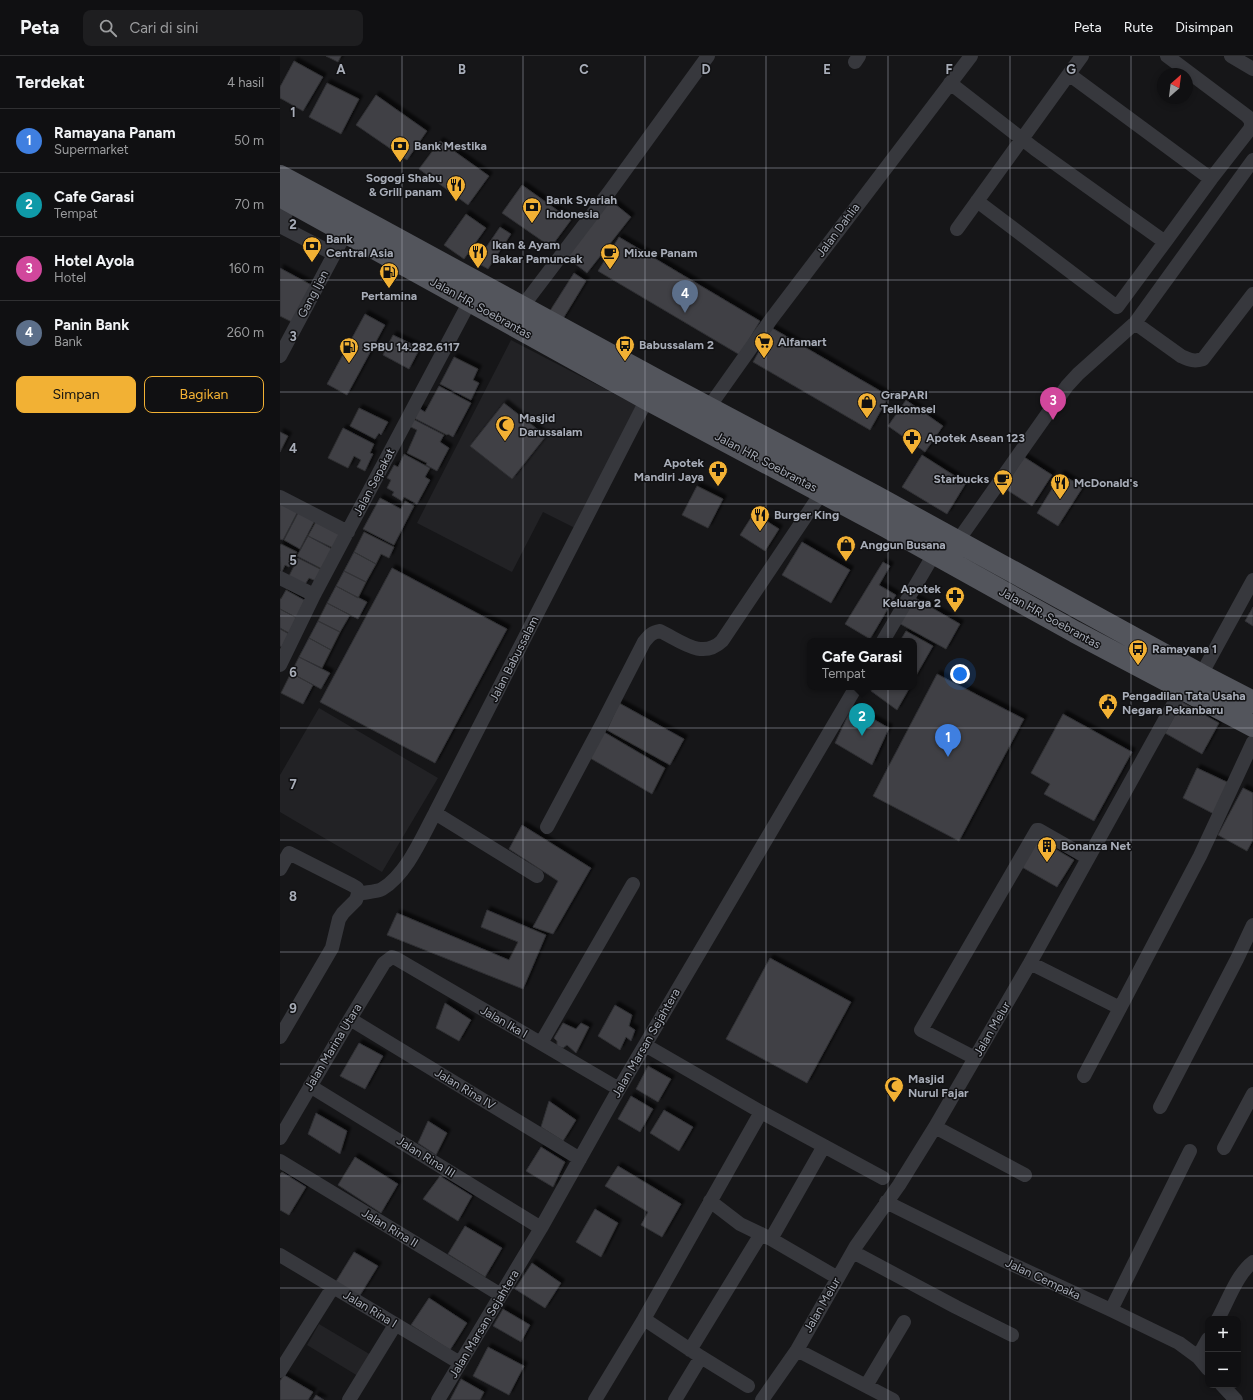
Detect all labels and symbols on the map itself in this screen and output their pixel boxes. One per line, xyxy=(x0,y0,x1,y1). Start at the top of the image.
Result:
text: A xyxy=(336,62,346,77)
text: B xyxy=(458,62,466,77)
text: C xyxy=(579,62,589,77)
text: D xyxy=(701,62,711,77)
text: E xyxy=(823,62,831,77)
text: F xyxy=(945,62,953,77)
text: G xyxy=(1066,62,1076,77)
north arrow xyxy=(1157,68,1193,104)
text: 1 xyxy=(290,105,296,120)
bank icon: Bank Mestika xyxy=(389,135,411,163)
place label: Bank Mestika xyxy=(414,139,487,153)
place label: Sogogi Shabu & Grill panam xyxy=(366,171,442,199)
restaurant icon: Sogogi Shabu & Grill panam xyxy=(445,174,467,202)
place label: Bank Syariah Indonesia xyxy=(546,193,617,221)
bank icon: Bank Syariah Indonesia xyxy=(521,196,543,224)
street label: Jalan Dahlia xyxy=(813,200,863,260)
text: 2 xyxy=(289,217,297,232)
place label: Bank Central Asia xyxy=(326,232,393,260)
bank icon: Bank Central Asia xyxy=(301,235,323,263)
place label: Ikan & Ayam Bakar Pamuncak xyxy=(492,238,583,266)
restaurant icon: Ikan & Ayam Bakar Pamuncak xyxy=(467,241,489,269)
cafe icon: Mixue Panam xyxy=(599,242,621,270)
place label: Mixue Panam xyxy=(624,246,697,260)
fuel station icon: Pertamina xyxy=(378,261,400,289)
street label: Gang Ijen xyxy=(295,268,331,320)
street label: Jalan HR. Soebrantas xyxy=(428,274,534,342)
pin: 4 xyxy=(672,280,698,313)
place label: Pertamina xyxy=(361,289,417,303)
text: 3 xyxy=(289,329,297,344)
supermarket icon: Alfamart xyxy=(753,331,775,359)
bus stop icon: Babussalam 2 xyxy=(614,334,636,362)
place label: Alfamart xyxy=(778,335,827,349)
fuel station icon: SPBU 14.282.6117 xyxy=(338,336,360,364)
place label: Babussalam 2 xyxy=(639,338,714,352)
place label: SPBU 14.282.6117 xyxy=(363,340,460,354)
pin: 3 xyxy=(1040,387,1066,420)
place label: GraPARI Telkomsel xyxy=(881,388,936,416)
shop icon: GraPARI Telkomsel xyxy=(856,391,878,419)
place label: Masjid Darussalam xyxy=(519,411,583,439)
mosque icon: Masjid Darussalam xyxy=(494,414,516,442)
pharmacy icon: Apotek Asean 123 xyxy=(901,427,923,455)
street label: Jalan HR. Soebrantas xyxy=(713,429,820,495)
place label: Apotek Asean 123 xyxy=(926,431,1025,445)
text: 4 xyxy=(289,441,297,456)
street label: Jalan Sepakat xyxy=(350,446,398,518)
place label: Apotek Mandiri Jaya xyxy=(634,456,705,484)
pharmacy icon: Apotek Mandiri Jaya xyxy=(707,459,729,487)
cafe icon: Starbucks xyxy=(992,468,1014,496)
place label: Starbucks xyxy=(933,472,989,486)
restaurant icon: McDonald's xyxy=(1049,472,1071,500)
place label: McDonald's xyxy=(1074,476,1138,490)
restaurant icon: Burger King xyxy=(749,504,771,532)
place label: Burger King xyxy=(774,508,839,522)
shop icon: Anggun Busana xyxy=(835,534,857,562)
place label: Anggun Busana xyxy=(860,538,946,552)
text: 5 xyxy=(289,553,297,568)
place label: Apotek Keluarga 2 xyxy=(883,582,942,610)
street label: Jalan HR. Soebrantas xyxy=(997,584,1103,652)
pharmacy icon: Apotek Keluarga 2 xyxy=(944,585,966,613)
street label: Jalan Babussalam xyxy=(486,614,542,704)
bus stop icon: Ramayana 1 xyxy=(1127,638,1149,666)
place label: Ramayana 1 xyxy=(1152,642,1217,656)
your location xyxy=(950,664,970,684)
text: 6 xyxy=(289,665,297,680)
place label: Pengadilan Tata Usaha Negara Pekanbaru xyxy=(1122,689,1246,717)
public building icon: Pengadilan Tata Usaha Negara Pekanbaru xyxy=(1097,692,1119,720)
pin: 2 xyxy=(849,703,875,736)
pin: 1 xyxy=(935,724,961,757)
text: 7 xyxy=(289,777,297,792)
building icon: Bonanza Net xyxy=(1036,835,1058,863)
place label: Bonanza Net xyxy=(1061,839,1131,853)
text: 8 xyxy=(289,889,297,904)
street label: Jalan Marsan Sejahtera xyxy=(609,986,683,1100)
street label: Jalan Melur xyxy=(971,999,1013,1059)
text: 9 xyxy=(289,1001,297,1016)
street label: Jalan Marina Utara xyxy=(302,1001,364,1093)
street label: Jalan Ika I xyxy=(478,1003,530,1041)
street label: Jalan Rina IV xyxy=(432,1065,498,1113)
place label: Masjid Nurul Fajar xyxy=(908,1072,969,1100)
mosque icon: Masjid Nurul Fajar xyxy=(883,1075,905,1103)
street label: Jalan Rina III xyxy=(394,1133,458,1181)
street label: Jalan Rina II xyxy=(359,1206,421,1250)
street label: Jalan Cempaka xyxy=(1003,1256,1083,1302)
street label: Jalan Marsan Sejahtera xyxy=(446,1267,522,1381)
street label: Jalan Melur xyxy=(801,1275,843,1335)
street label: Jalan Rina I xyxy=(341,1288,399,1330)

